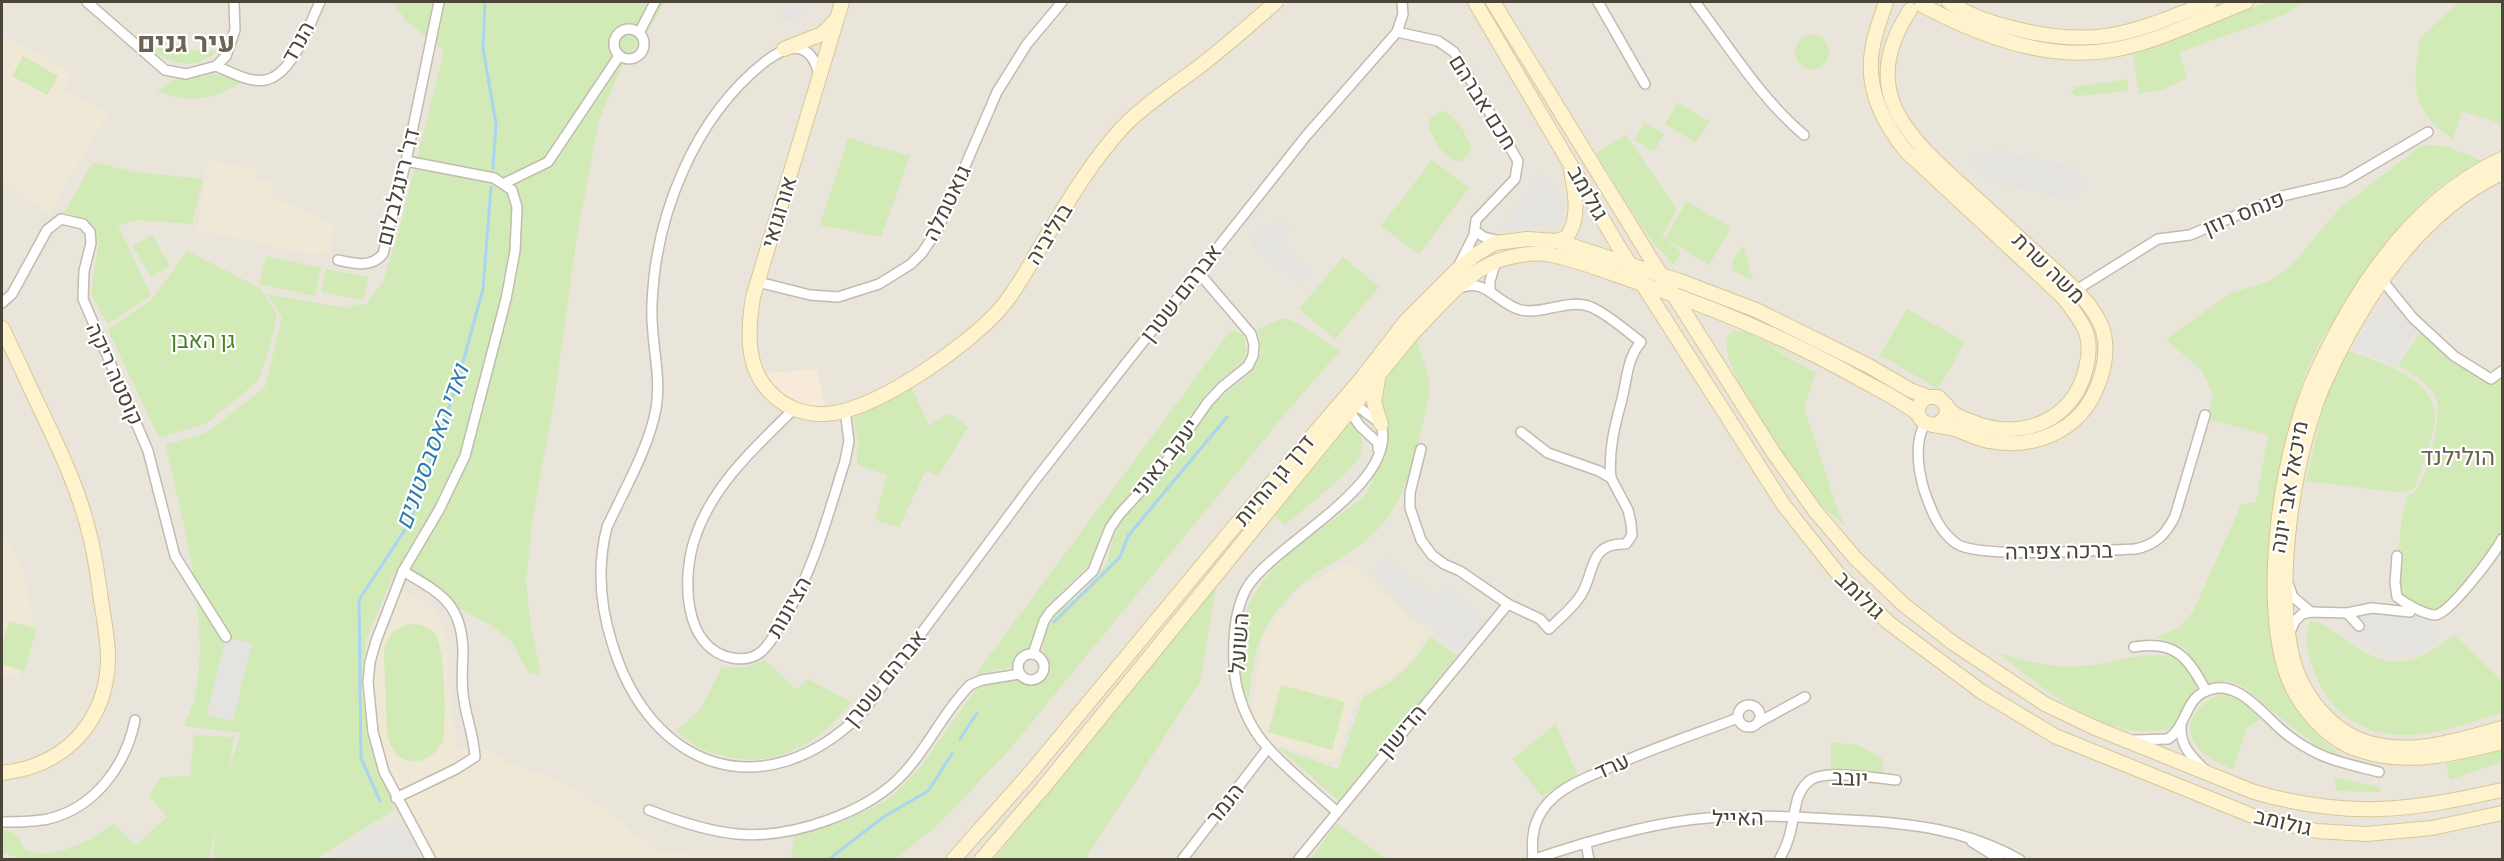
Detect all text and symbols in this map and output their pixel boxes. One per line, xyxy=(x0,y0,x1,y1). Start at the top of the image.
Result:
street label: הנרד xyxy=(276,17,320,67)
district label: עיר גנים xyxy=(137,26,235,60)
street label: חכם אברהם xyxy=(1443,49,1523,155)
street label: דר' רינגלבלום xyxy=(370,125,426,249)
street label: גואטמלה xyxy=(917,161,977,245)
street label: גולומב xyxy=(1562,161,1614,225)
street label: אורוגואי xyxy=(755,173,803,251)
street label: פנחס רוזן xyxy=(2199,184,2289,242)
street label: בוליביה xyxy=(1020,198,1078,270)
street label: משה שרת xyxy=(2007,227,2091,309)
street label: אברהם שטרן xyxy=(1135,239,1227,347)
street label: קוסטה ריקה xyxy=(80,318,150,430)
park label: גן האבן xyxy=(171,327,235,354)
water label: ואדי האסבסטונים xyxy=(388,359,476,534)
street label: יעקב גאוני xyxy=(1126,413,1204,503)
street label: מיכאל אבי יונה xyxy=(2264,419,2314,555)
street label: דרך גן החיות xyxy=(1228,429,1320,531)
district label: הולילנד xyxy=(2421,442,2495,472)
street label: ברכה צפירה xyxy=(2005,537,2114,565)
street label: גולומב xyxy=(1830,565,1890,625)
street label: הציונות xyxy=(761,572,817,642)
street label: השועל xyxy=(1223,612,1255,674)
street label: אברהם שטרן xyxy=(838,624,932,732)
street label: הדישון xyxy=(1372,699,1432,763)
street label: ערד xyxy=(1591,747,1633,785)
street label: יובב xyxy=(1831,764,1869,792)
street label: הנמר xyxy=(1200,778,1250,830)
street label: גולומב xyxy=(2252,802,2314,842)
street label: האייל xyxy=(1712,804,1764,832)

